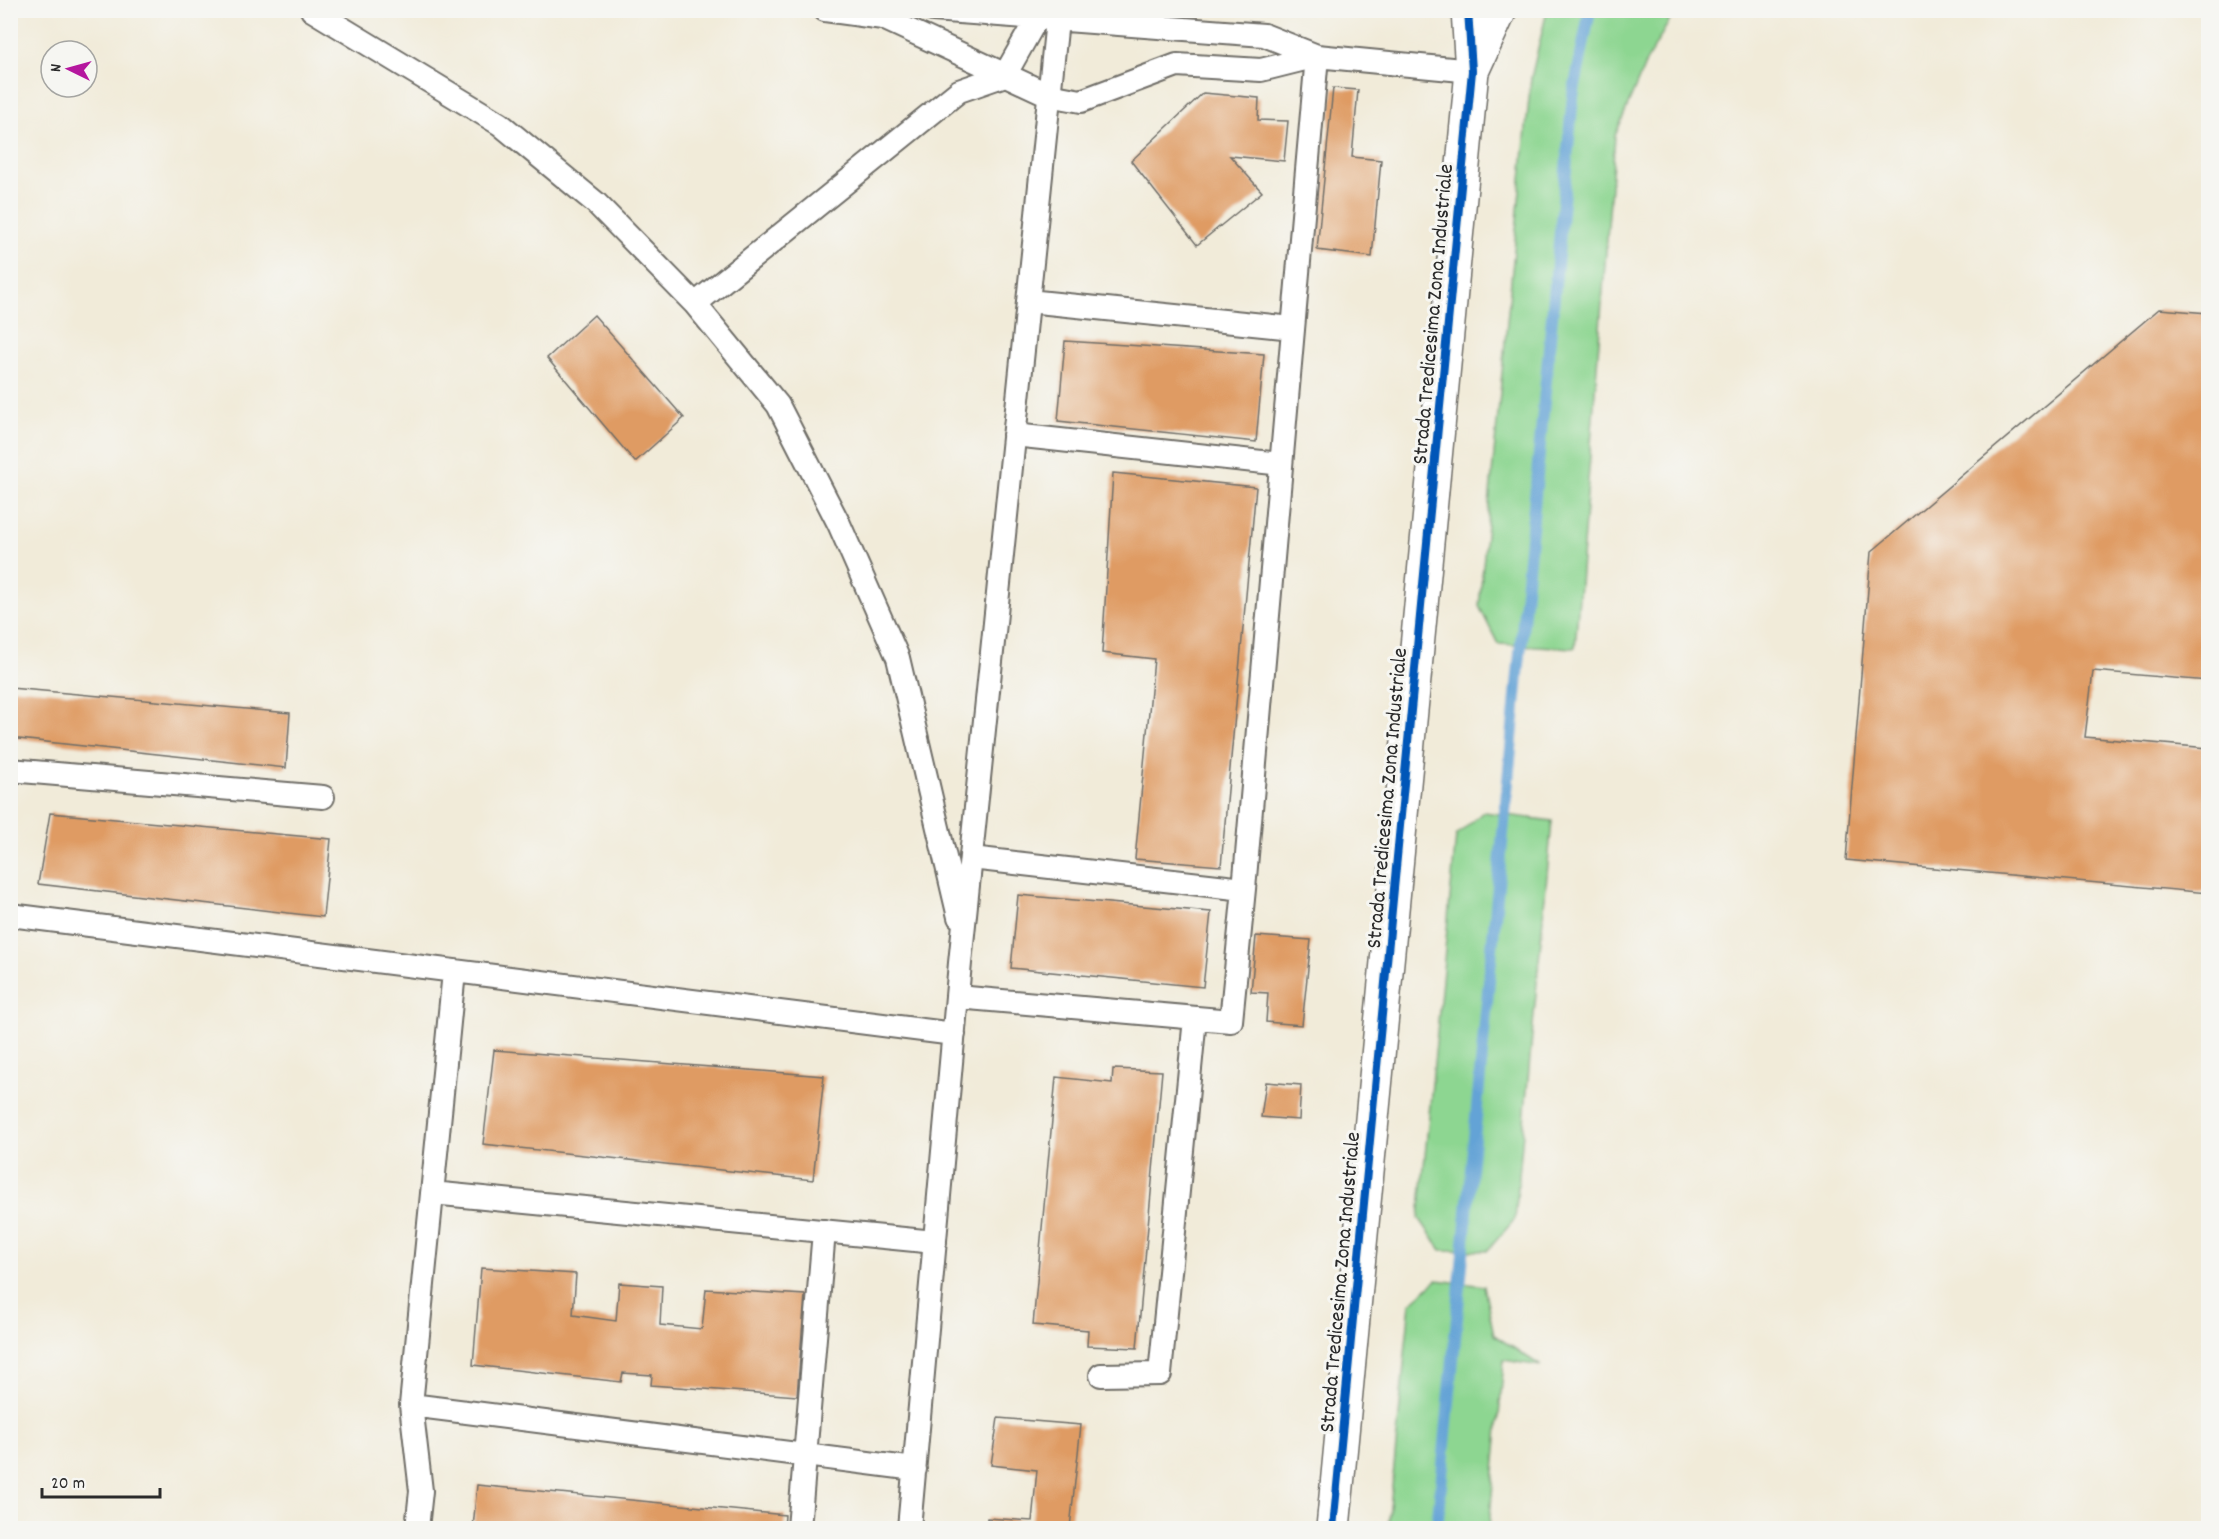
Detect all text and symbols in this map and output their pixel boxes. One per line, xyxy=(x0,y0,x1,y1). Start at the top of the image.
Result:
north arrow xyxy=(39,39,99,99)
text: N xyxy=(45,63,68,73)
street label: Strada Tredicesima Zona Industriale xyxy=(1406,163,1463,466)
street label: Strada Tredicesima Zona Industriale xyxy=(1360,647,1417,950)
street label: Strada Tredicesima Zona Industriale xyxy=(1313,1131,1370,1434)
scale bar xyxy=(42,1461,160,1499)
text: 20 m xyxy=(51,1472,85,1497)

